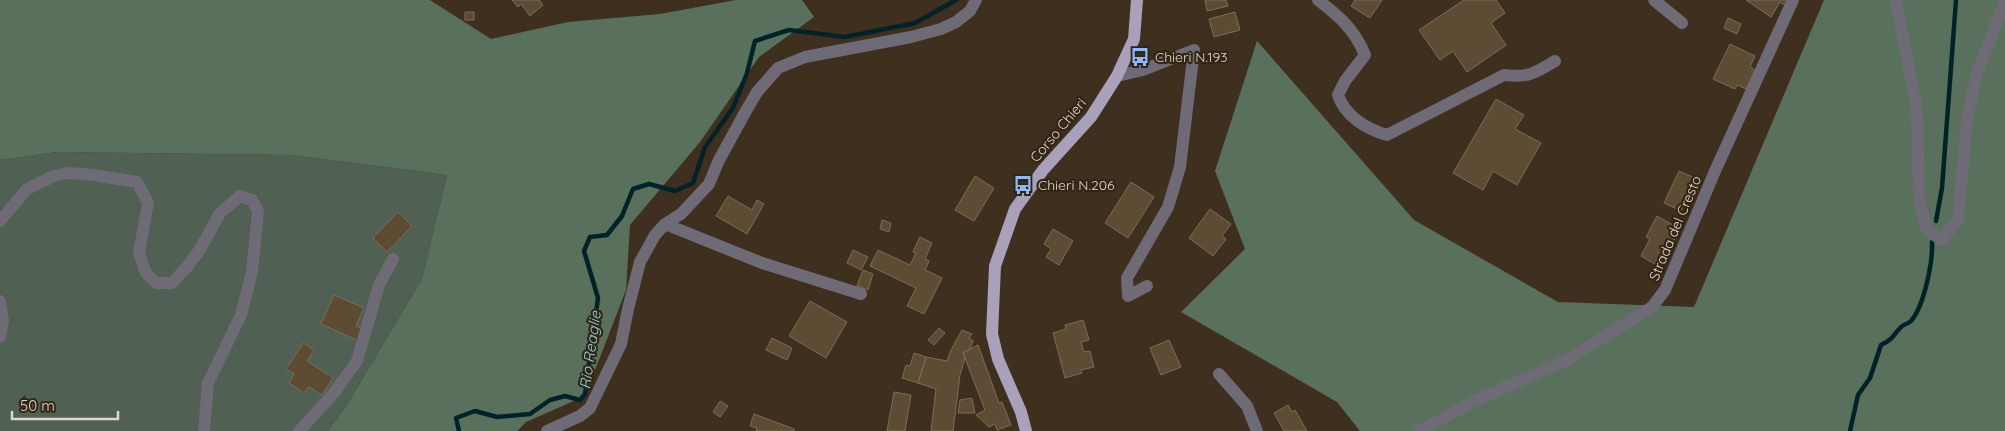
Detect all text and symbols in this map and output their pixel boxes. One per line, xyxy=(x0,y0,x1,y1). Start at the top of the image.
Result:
bus stop icon: Chieri N.193 xyxy=(1129,46,1151,68)
place label: Chieri N.193 xyxy=(1155,48,1228,66)
street label: Corso Chieri xyxy=(1026,94,1090,166)
street label: Strada del Cresto xyxy=(1645,173,1705,283)
bus stop icon: Chieri N.206 xyxy=(1012,174,1034,196)
place label: Chieri N.206 xyxy=(1038,176,1115,194)
water label: Rio Reaglie xyxy=(575,309,605,390)
scale bar xyxy=(12,388,119,420)
text: 50 m xyxy=(20,396,55,415)

